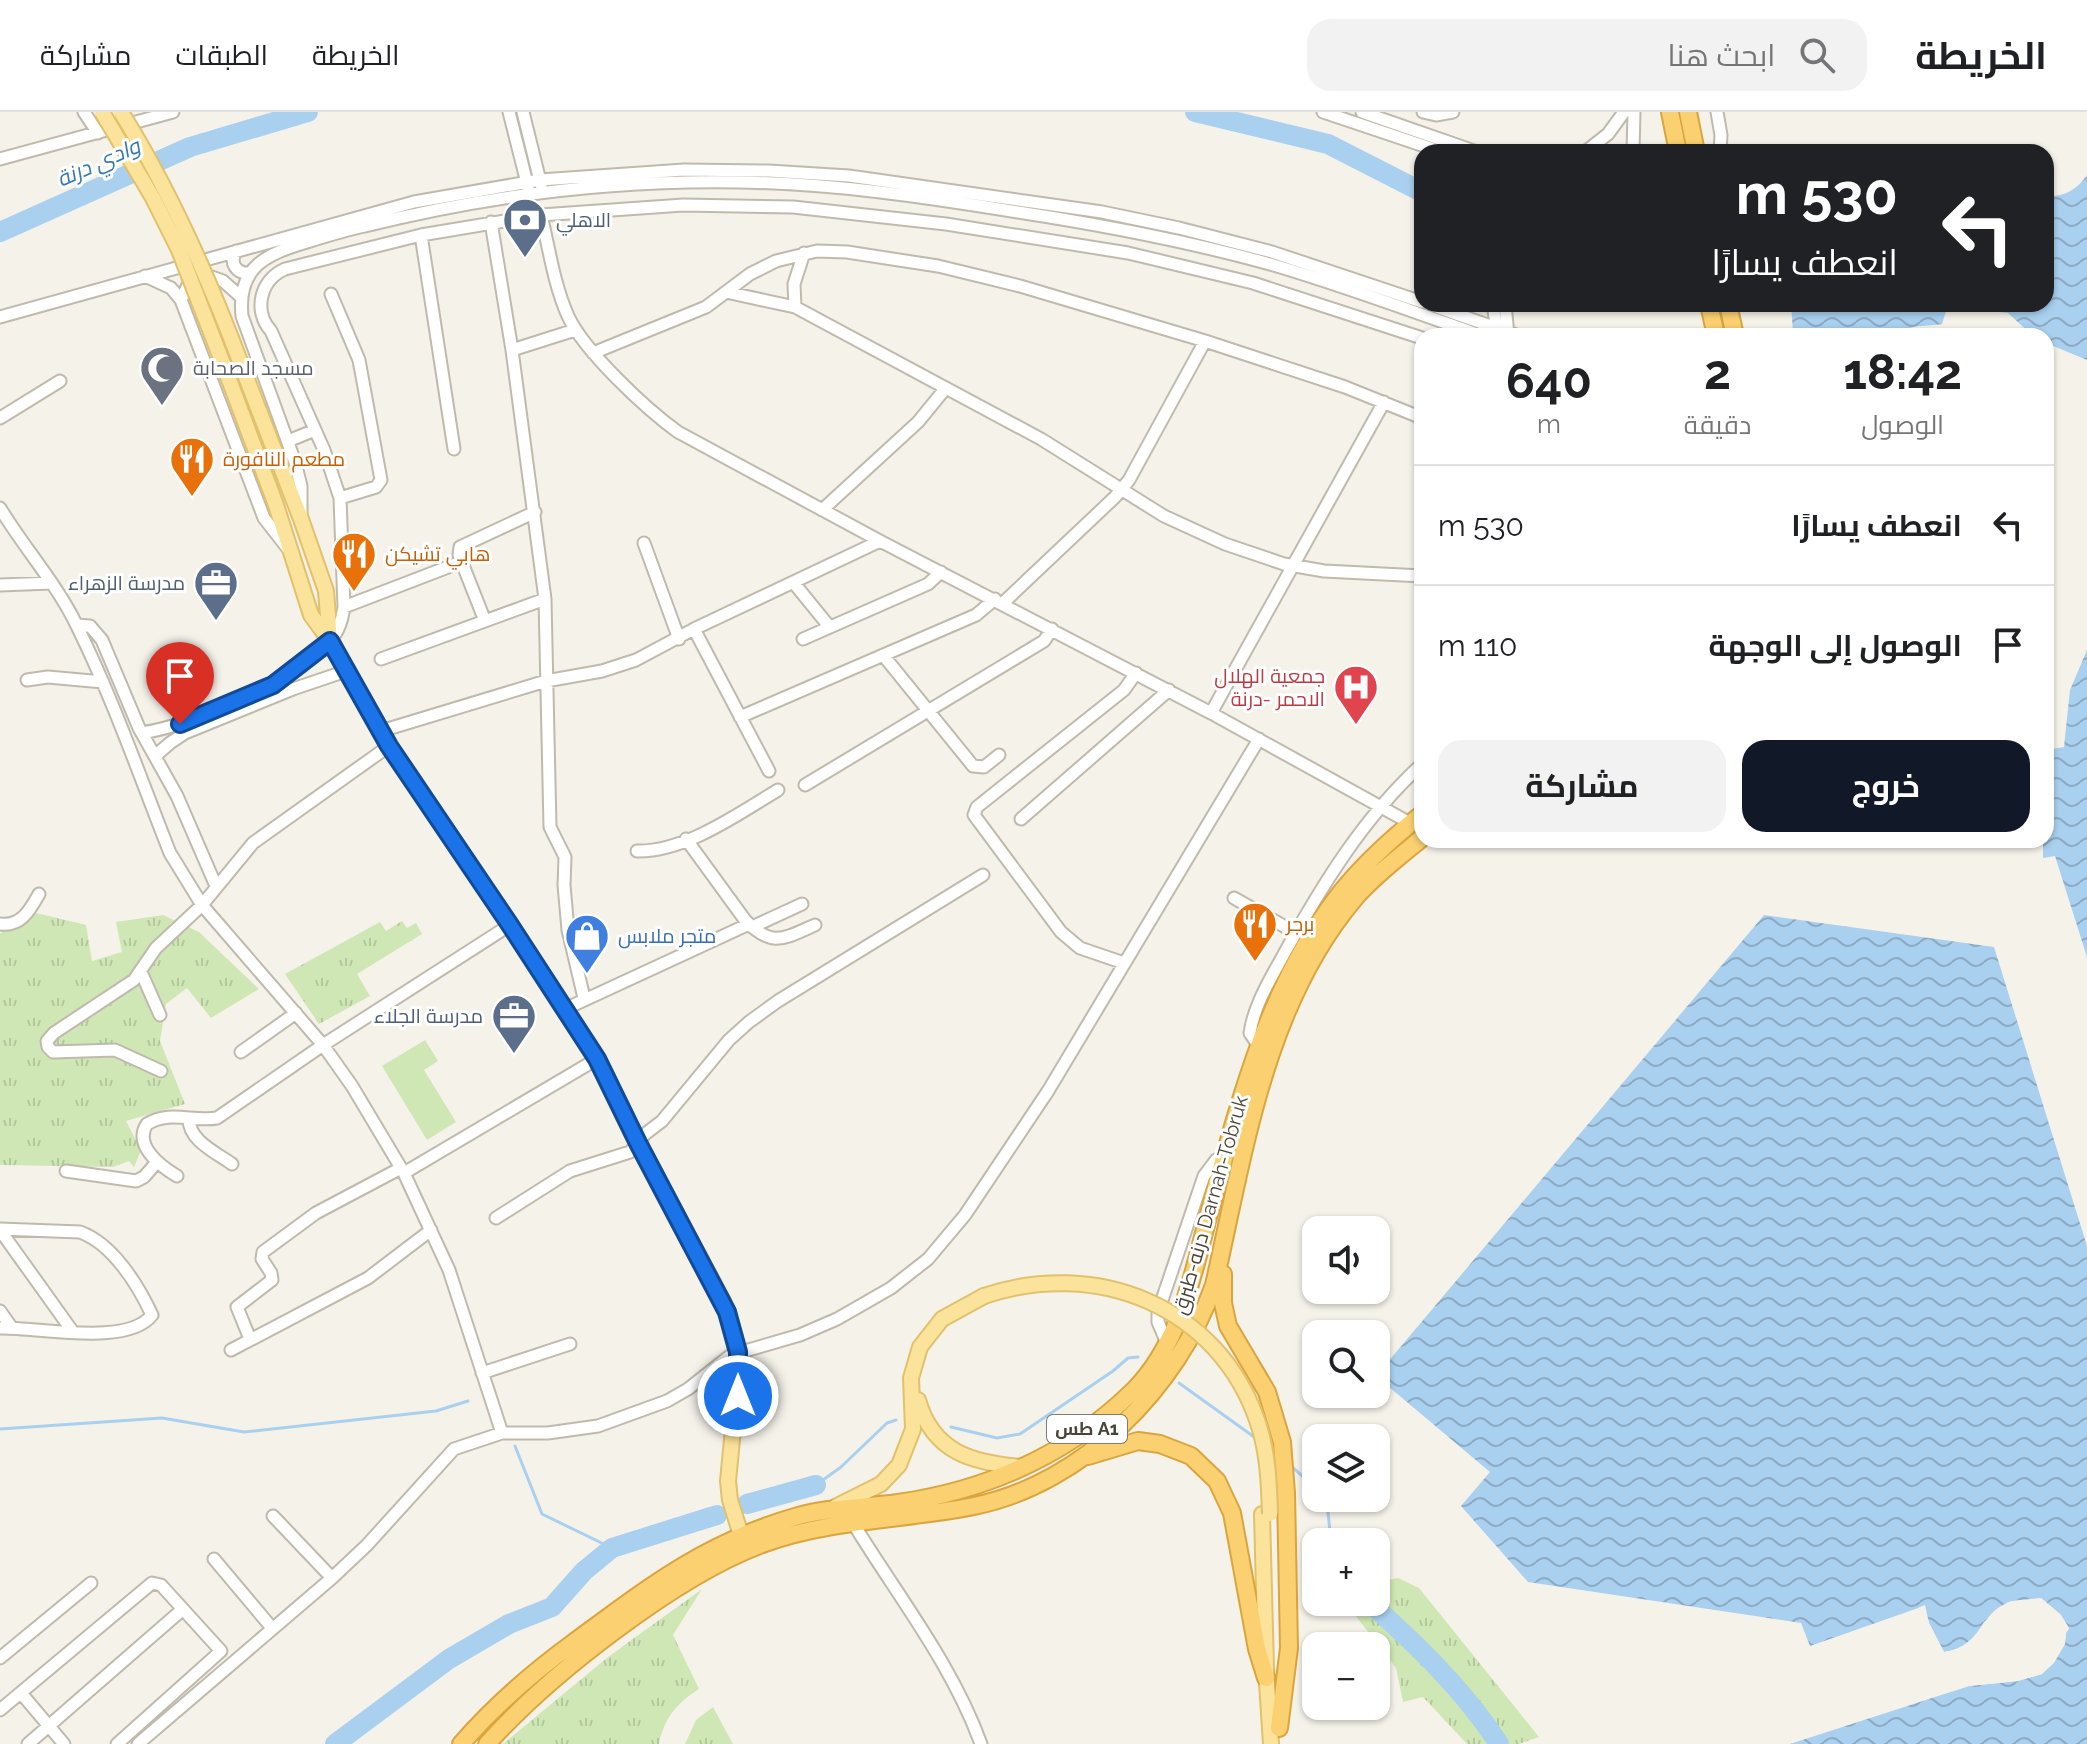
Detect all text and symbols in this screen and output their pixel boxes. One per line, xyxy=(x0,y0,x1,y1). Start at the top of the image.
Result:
search box xyxy=(1307,19,1867,91)
icon: search xyxy=(1795,33,1839,77)
text: الخريطة xyxy=(1915,33,2047,78)
text: ابحث هنا xyxy=(1667,38,1775,73)
text: مشاركة xyxy=(40,39,131,72)
text: الطبقات xyxy=(175,39,268,72)
text: الخريطة xyxy=(312,39,399,72)
water label: وادي درنة xyxy=(52,131,148,196)
text: 530 m xyxy=(1736,161,1898,227)
icon: left xyxy=(1926,176,2030,280)
bank icon: الاهلي xyxy=(501,196,549,259)
place label: الاهلي xyxy=(556,208,611,236)
text: انعطف يسارًا xyxy=(1711,241,1898,283)
mosque icon: مسجد الصحابة xyxy=(138,344,186,407)
text: 2 xyxy=(1704,344,1731,400)
text: 18:42 xyxy=(1843,344,1962,400)
text: 640 xyxy=(1506,353,1592,409)
place label: مسجد الصحابة xyxy=(193,356,314,380)
text: m xyxy=(1537,409,1561,439)
text: دقيقة xyxy=(1684,410,1751,440)
text: الوصول xyxy=(1861,410,1944,440)
restaurant icon: مطعم النافورة xyxy=(168,435,216,498)
place label: مطعم النافورة xyxy=(223,447,345,473)
icon: left xyxy=(1986,503,2030,547)
text: 530 m xyxy=(1438,508,1524,543)
text: انعطف يسارًا xyxy=(1791,508,1962,543)
restaurant icon: هابي تشيكن xyxy=(330,530,378,593)
place label: هابي تشيكن xyxy=(385,542,491,570)
office icon: مدرسة الزهراء xyxy=(192,559,240,622)
place label: مدرسة الزهراء xyxy=(68,571,185,595)
icon: arrive xyxy=(1986,623,2030,667)
text: 110 m xyxy=(1438,628,1517,663)
text: الوصول إلى الوجهة xyxy=(1709,628,1962,663)
pin xyxy=(146,642,214,724)
icon: arrive xyxy=(158,654,202,698)
hospital icon: جمعية الهلال الاحمر -درنة xyxy=(1332,663,1380,726)
place label: جمعية الهلال الاحمر -درنة xyxy=(1214,664,1325,711)
button: مشاركة xyxy=(1438,740,1726,832)
button: خروج xyxy=(1742,740,2030,832)
restaurant icon: برجر xyxy=(1231,900,1279,963)
shop icon: متجر ملابس xyxy=(563,912,611,975)
place label: برجر xyxy=(1285,912,1314,936)
place label: متجر ملابس xyxy=(618,924,716,949)
office icon: مدرسة الجلاء xyxy=(490,992,538,1055)
place label: مدرسة الجلاء xyxy=(374,1004,483,1028)
street label: درنه-طبرق Darnah-Tobruk xyxy=(1167,1092,1254,1317)
map controls xyxy=(1302,1216,1390,1720)
button: sound xyxy=(1302,1216,1390,1304)
button: search xyxy=(1302,1320,1390,1408)
position arrow xyxy=(696,1354,780,1438)
road number: طس A1 xyxy=(1047,1415,1127,1443)
button: layers xyxy=(1302,1424,1390,1512)
button: + xyxy=(1302,1528,1390,1616)
button: − xyxy=(1302,1632,1390,1720)

